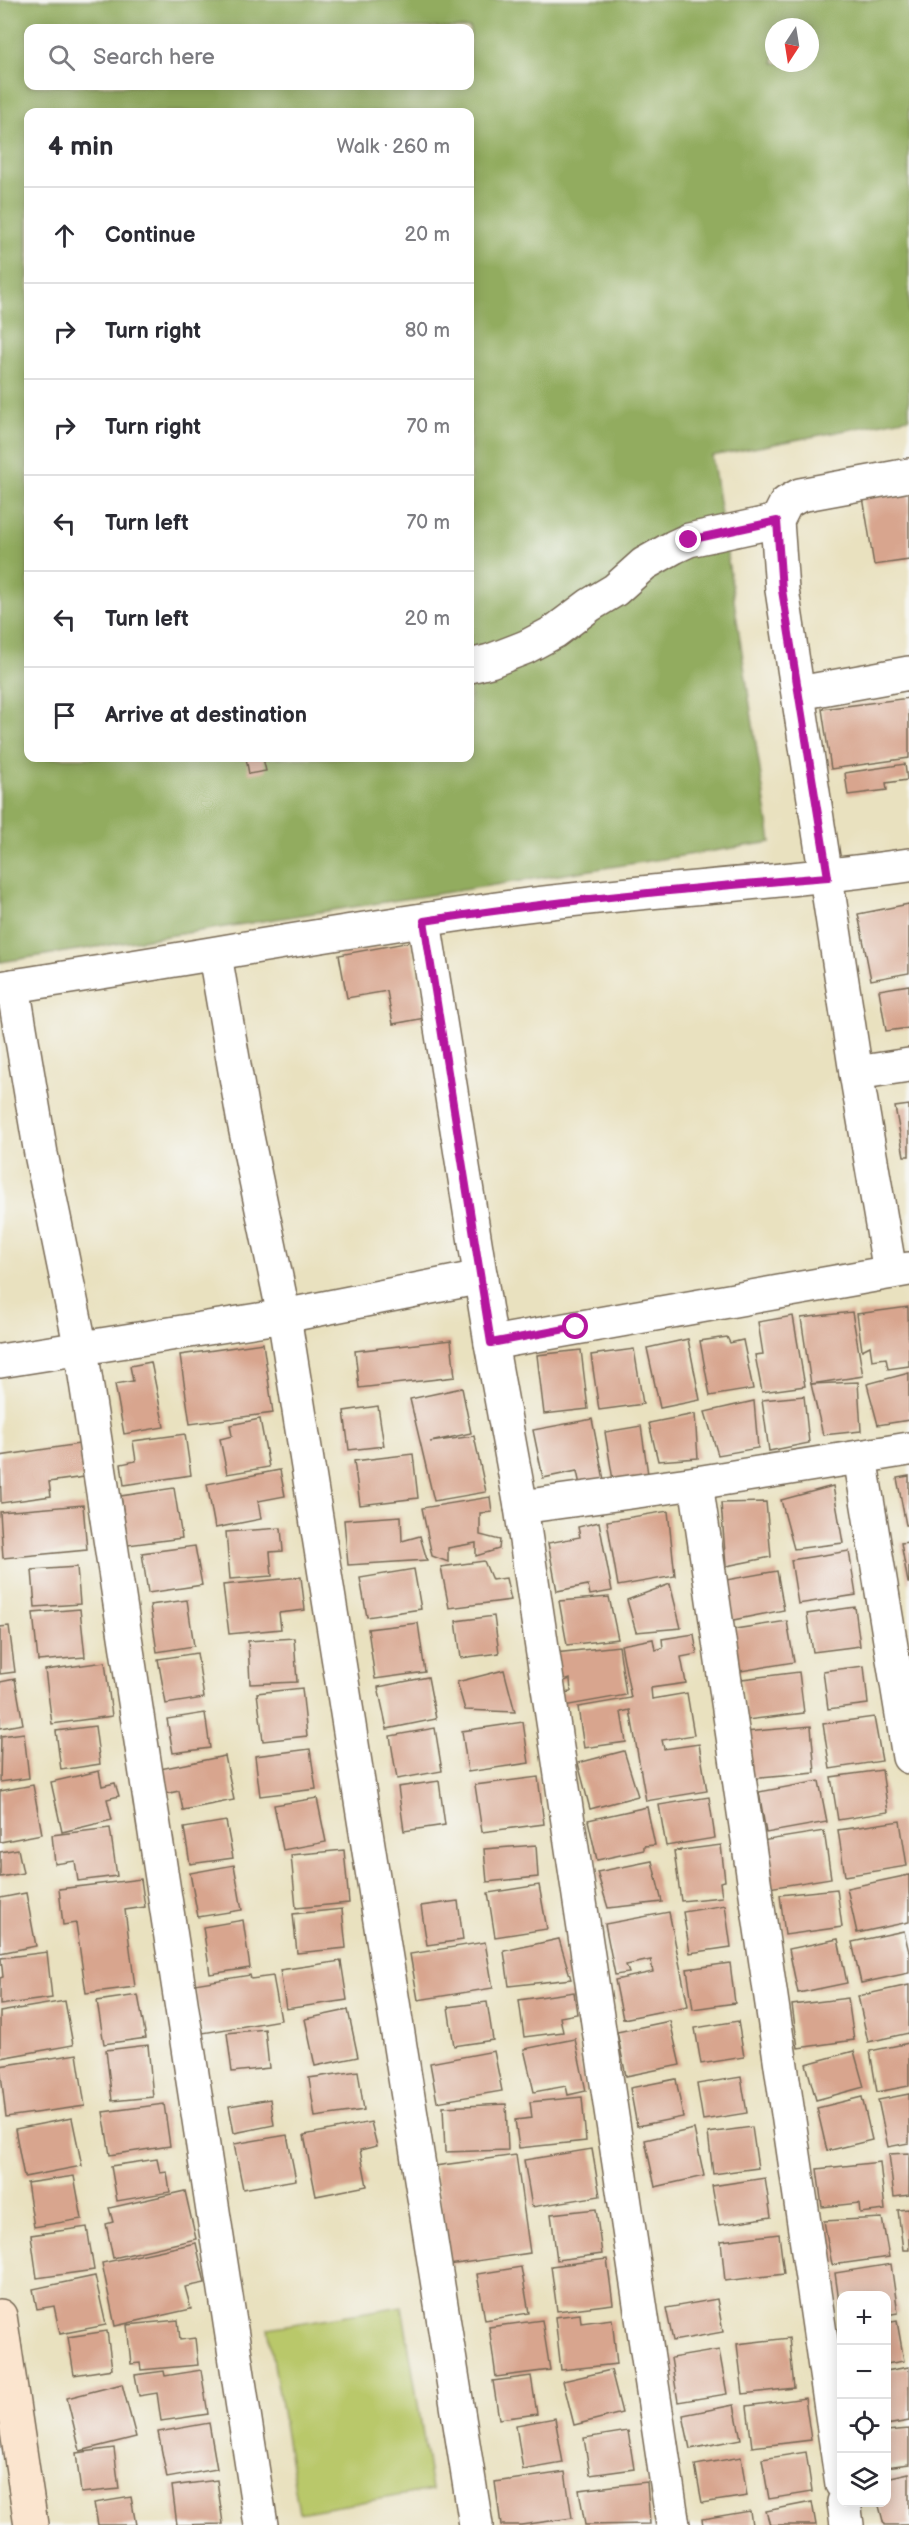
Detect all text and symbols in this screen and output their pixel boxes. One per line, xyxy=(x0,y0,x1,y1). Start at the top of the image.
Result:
north arrow xyxy=(765,18,819,72)
search box xyxy=(24,24,474,90)
icon: search xyxy=(45,41,78,74)
text: Search here xyxy=(93,44,215,71)
text: 4 min xyxy=(48,132,113,163)
text: Walk · 260 m xyxy=(337,135,450,159)
icon: ahead xyxy=(48,219,81,252)
text: Continue xyxy=(105,222,195,249)
text: 20 m xyxy=(405,223,450,247)
icon: right xyxy=(48,315,81,348)
text: Turn right xyxy=(105,318,201,345)
text: 80 m xyxy=(405,319,450,343)
icon: right xyxy=(48,411,81,444)
text: Turn right xyxy=(105,414,201,441)
text: 70 m xyxy=(406,415,450,439)
icon: left xyxy=(48,507,81,540)
text: Turn left xyxy=(105,510,189,537)
text: 70 m xyxy=(406,511,450,535)
route end xyxy=(675,526,701,552)
icon: left xyxy=(48,603,81,636)
text: Turn left xyxy=(105,606,189,633)
text: 20 m xyxy=(405,607,450,631)
icon: arrive xyxy=(48,699,81,732)
text: Arrive at destination xyxy=(105,702,307,729)
route start xyxy=(562,1313,588,1339)
map controls xyxy=(837,2291,891,2507)
button: + xyxy=(837,2291,891,2345)
button: − xyxy=(837,2345,891,2399)
button: locate xyxy=(837,2399,891,2453)
button: layers xyxy=(837,2453,891,2507)

